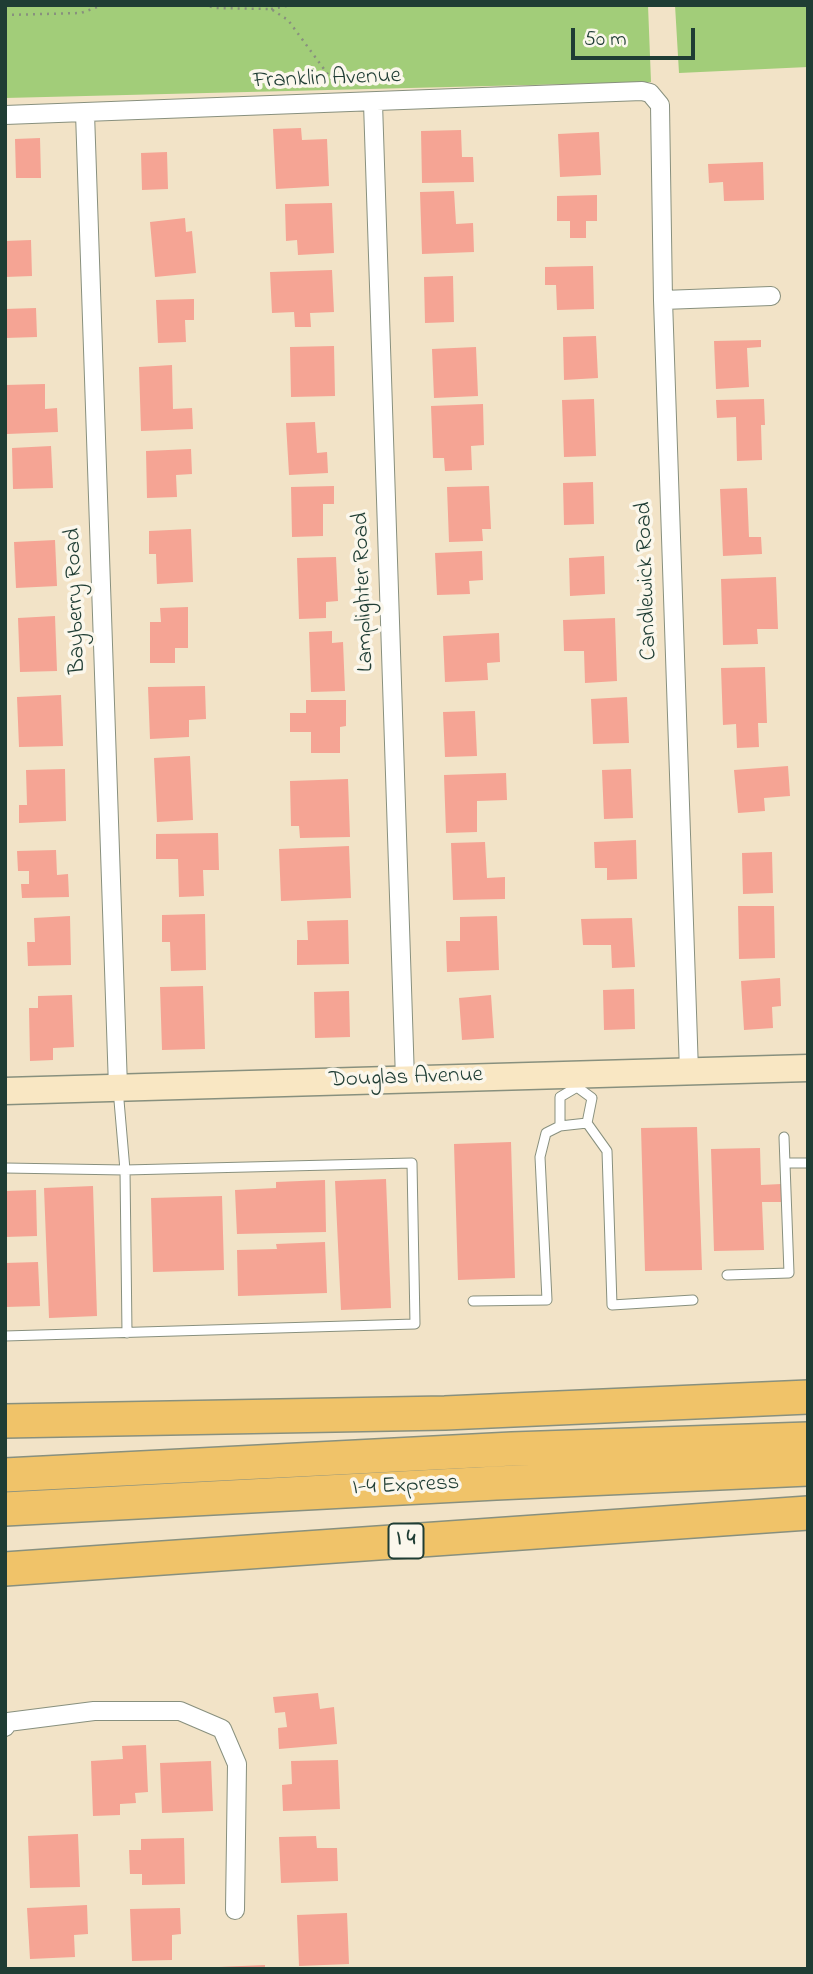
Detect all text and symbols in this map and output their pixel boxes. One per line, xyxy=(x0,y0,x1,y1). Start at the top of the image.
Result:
scale bar xyxy=(575,14,699,58)
text: 50 m xyxy=(584,25,627,55)
street label: Franklin Avenue xyxy=(253,64,401,96)
street label: Candlewick Road xyxy=(631,501,665,661)
street label: Lamplighter Road xyxy=(348,512,382,672)
street label: Bayberry Road xyxy=(61,528,93,674)
street label: Douglas Avenue xyxy=(329,1063,483,1095)
street label: I-4 Express xyxy=(352,1470,460,1504)
road number: I 4 xyxy=(388,1524,424,1558)

